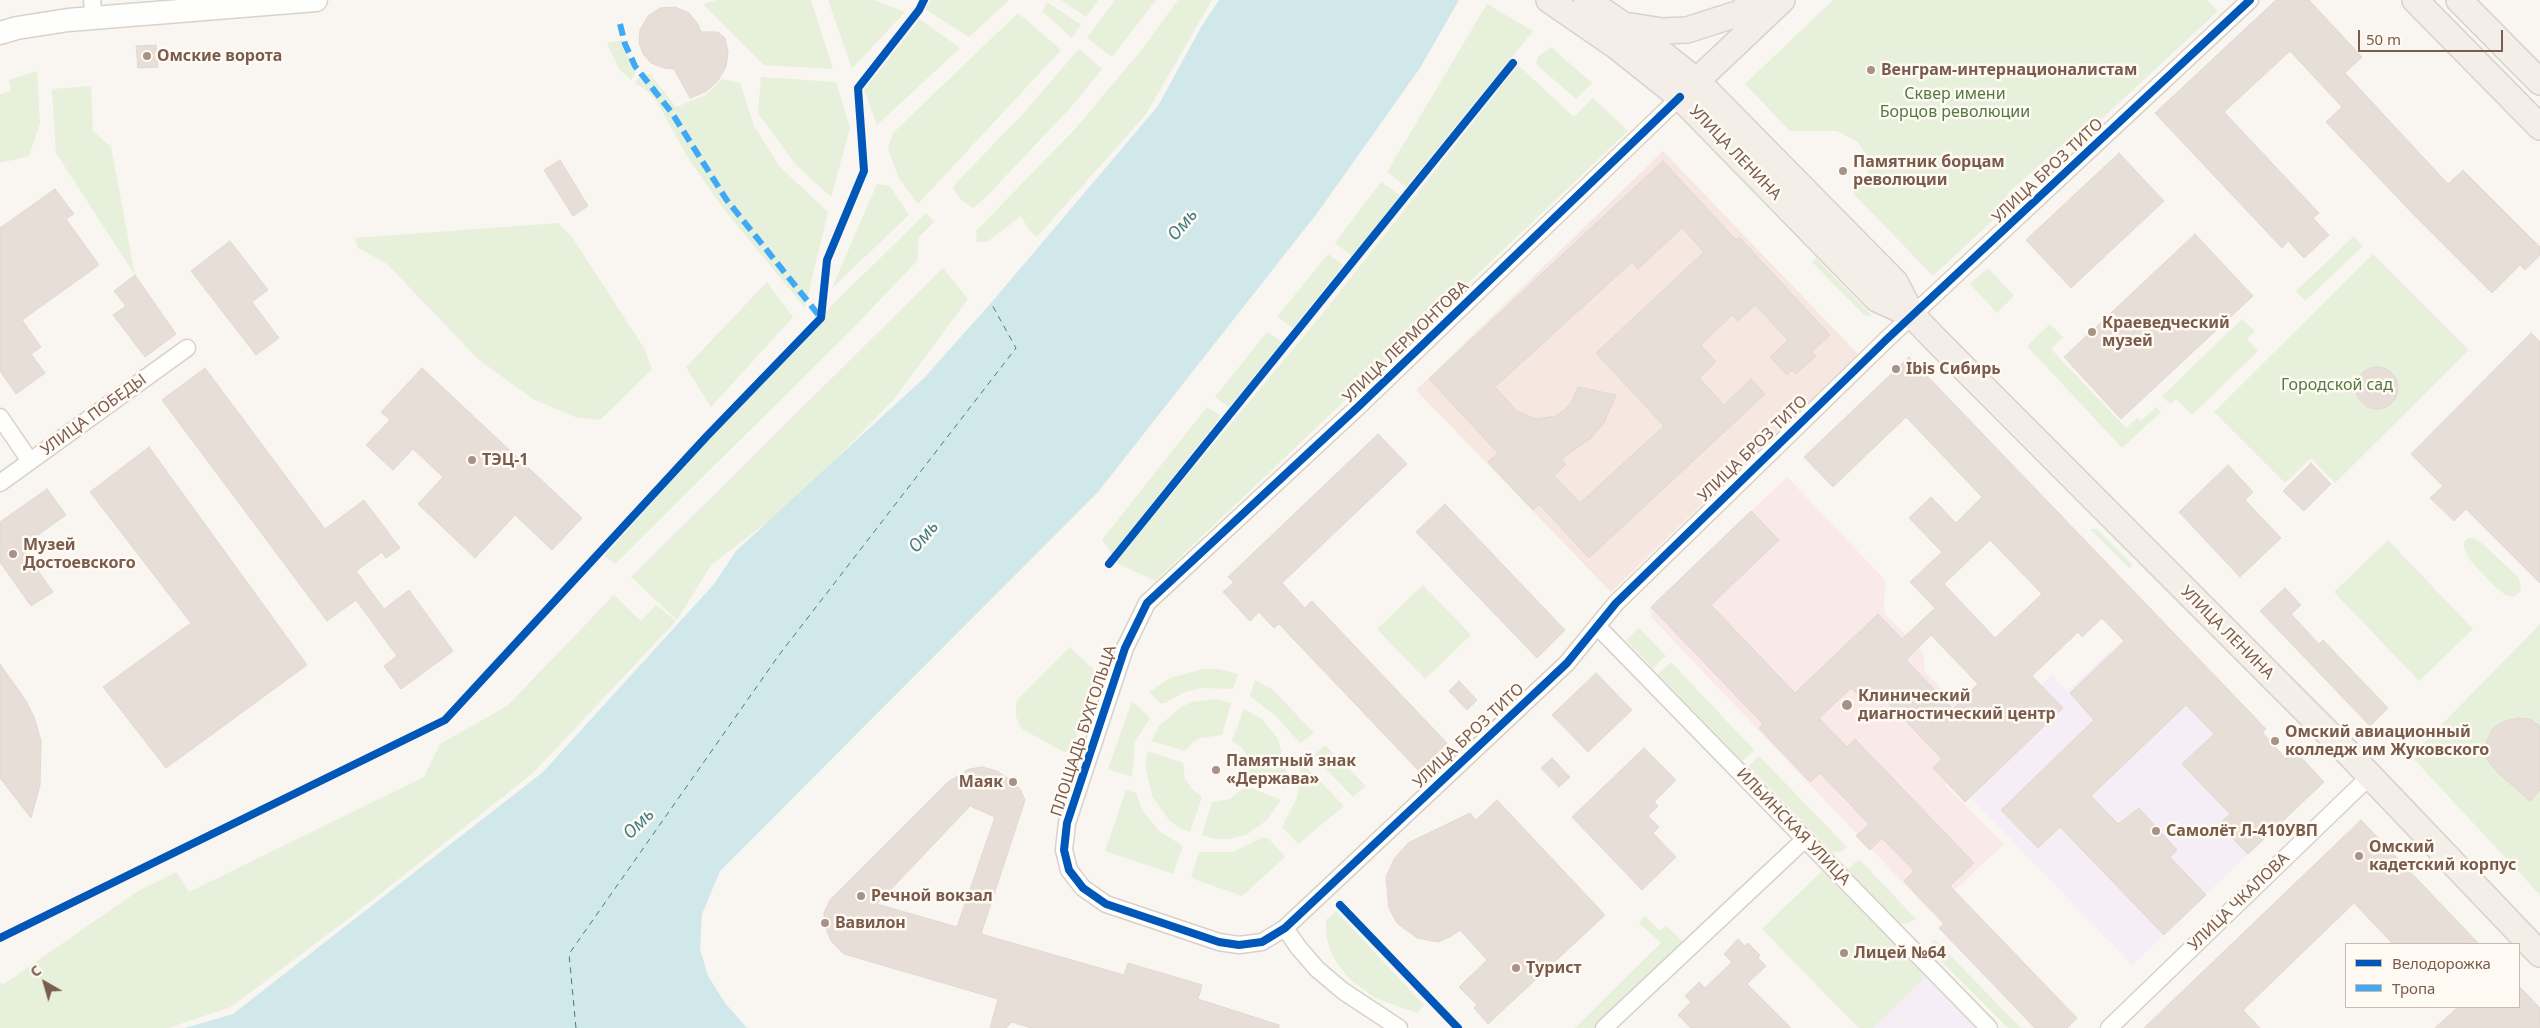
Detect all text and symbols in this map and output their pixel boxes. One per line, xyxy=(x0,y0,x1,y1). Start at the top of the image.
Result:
scale bar xyxy=(2360,20,2505,52)
text: 50 m xyxy=(2366,29,2401,49)
place label: Омские ворота xyxy=(157,46,282,66)
marker: Омские ворота xyxy=(141,50,153,62)
place label: Венграм-интернационалистам xyxy=(1881,60,2137,80)
marker: Венграм-интернационалистам xyxy=(1865,64,1877,76)
park label: Сквер имени Борцов революции xyxy=(1880,84,2030,122)
street label: УЛИЦА ЛЕНИНА xyxy=(1685,102,1785,204)
street label: УЛИЦА БРОЗ ТИТО xyxy=(1989,115,2107,227)
place label: Памятник борцам революции xyxy=(1853,152,2005,190)
marker: Памятник борцам революции xyxy=(1837,165,1849,177)
water label: Омь xyxy=(1163,205,1203,245)
street label: УЛИЦА ЛЕРМОНТОВА xyxy=(1339,277,1473,407)
place label: Краеведческий музей xyxy=(2102,313,2230,351)
marker: Краеведческий музей xyxy=(2086,326,2098,338)
place label: Ibis Сибирь xyxy=(1906,359,2001,379)
marker: Ibis Сибирь xyxy=(1890,363,1902,375)
street label: УЛИЦА ПОБЕДЫ xyxy=(37,370,151,460)
park label: Городской сад xyxy=(2281,375,2393,395)
street label: УЛИЦА БРОЗ ТИТО xyxy=(1694,392,1812,506)
place label: ТЭЦ-1 xyxy=(482,450,528,470)
marker: ТЭЦ-1 xyxy=(466,454,478,466)
water label: Омь xyxy=(904,517,944,557)
place label: Музей Достоевского xyxy=(23,535,136,573)
marker: Музей Достоевского xyxy=(7,548,19,560)
street label: УЛИЦА ЛЕНИНА xyxy=(2176,582,2278,684)
street label: ПЛОЩАДЬ БУХГОЛЬЦА xyxy=(1047,643,1121,819)
street label: УЛИЦА БРОЗ ТИТО xyxy=(1410,680,1528,792)
place label: Клинический диагностический центр xyxy=(1858,686,2056,724)
marker: Клинический диагностический центр xyxy=(1840,698,1854,712)
place label: Омский авиационный колледж им Жуковского xyxy=(2285,722,2489,760)
marker: Омский авиационный колледж им Жуковского xyxy=(2269,735,2281,747)
place label: Памятный знак «Держава» xyxy=(1226,751,1356,789)
marker: Памятный знак «Держава» xyxy=(1210,764,1222,776)
street label: ИЛЬИНСКАЯ УЛИЦА xyxy=(1732,764,1854,890)
place label: Маяк xyxy=(959,772,1003,792)
marker: Маяк xyxy=(1007,776,1019,788)
water label: Омь xyxy=(619,804,659,844)
place label: Самолёт Л-410УВП xyxy=(2166,821,2318,841)
marker: Самолёт Л-410УВП xyxy=(2150,825,2162,837)
place label: Омский кадетский корпус xyxy=(2369,837,2516,875)
street label: УЛИЦА ЧКАЛОВА xyxy=(2185,849,2293,955)
marker: Омский кадетский корпус xyxy=(2353,850,2365,862)
place label: Речной вокзал xyxy=(871,886,993,906)
marker: Речной вокзал xyxy=(855,890,867,902)
place label: Вавилон xyxy=(835,913,906,933)
marker: Вавилон xyxy=(819,917,831,929)
place label: Лицей №64 xyxy=(1854,943,1946,963)
legend xyxy=(2345,943,2520,1008)
marker: Лицей №64 xyxy=(1838,947,1850,959)
text: Велодорожка xyxy=(2392,953,2491,973)
north arrow xyxy=(20,958,70,1008)
place label: Турист xyxy=(1526,958,1582,978)
text: С xyxy=(26,961,45,981)
marker: Турист xyxy=(1510,962,1522,974)
text: Тропа xyxy=(2392,978,2435,998)

